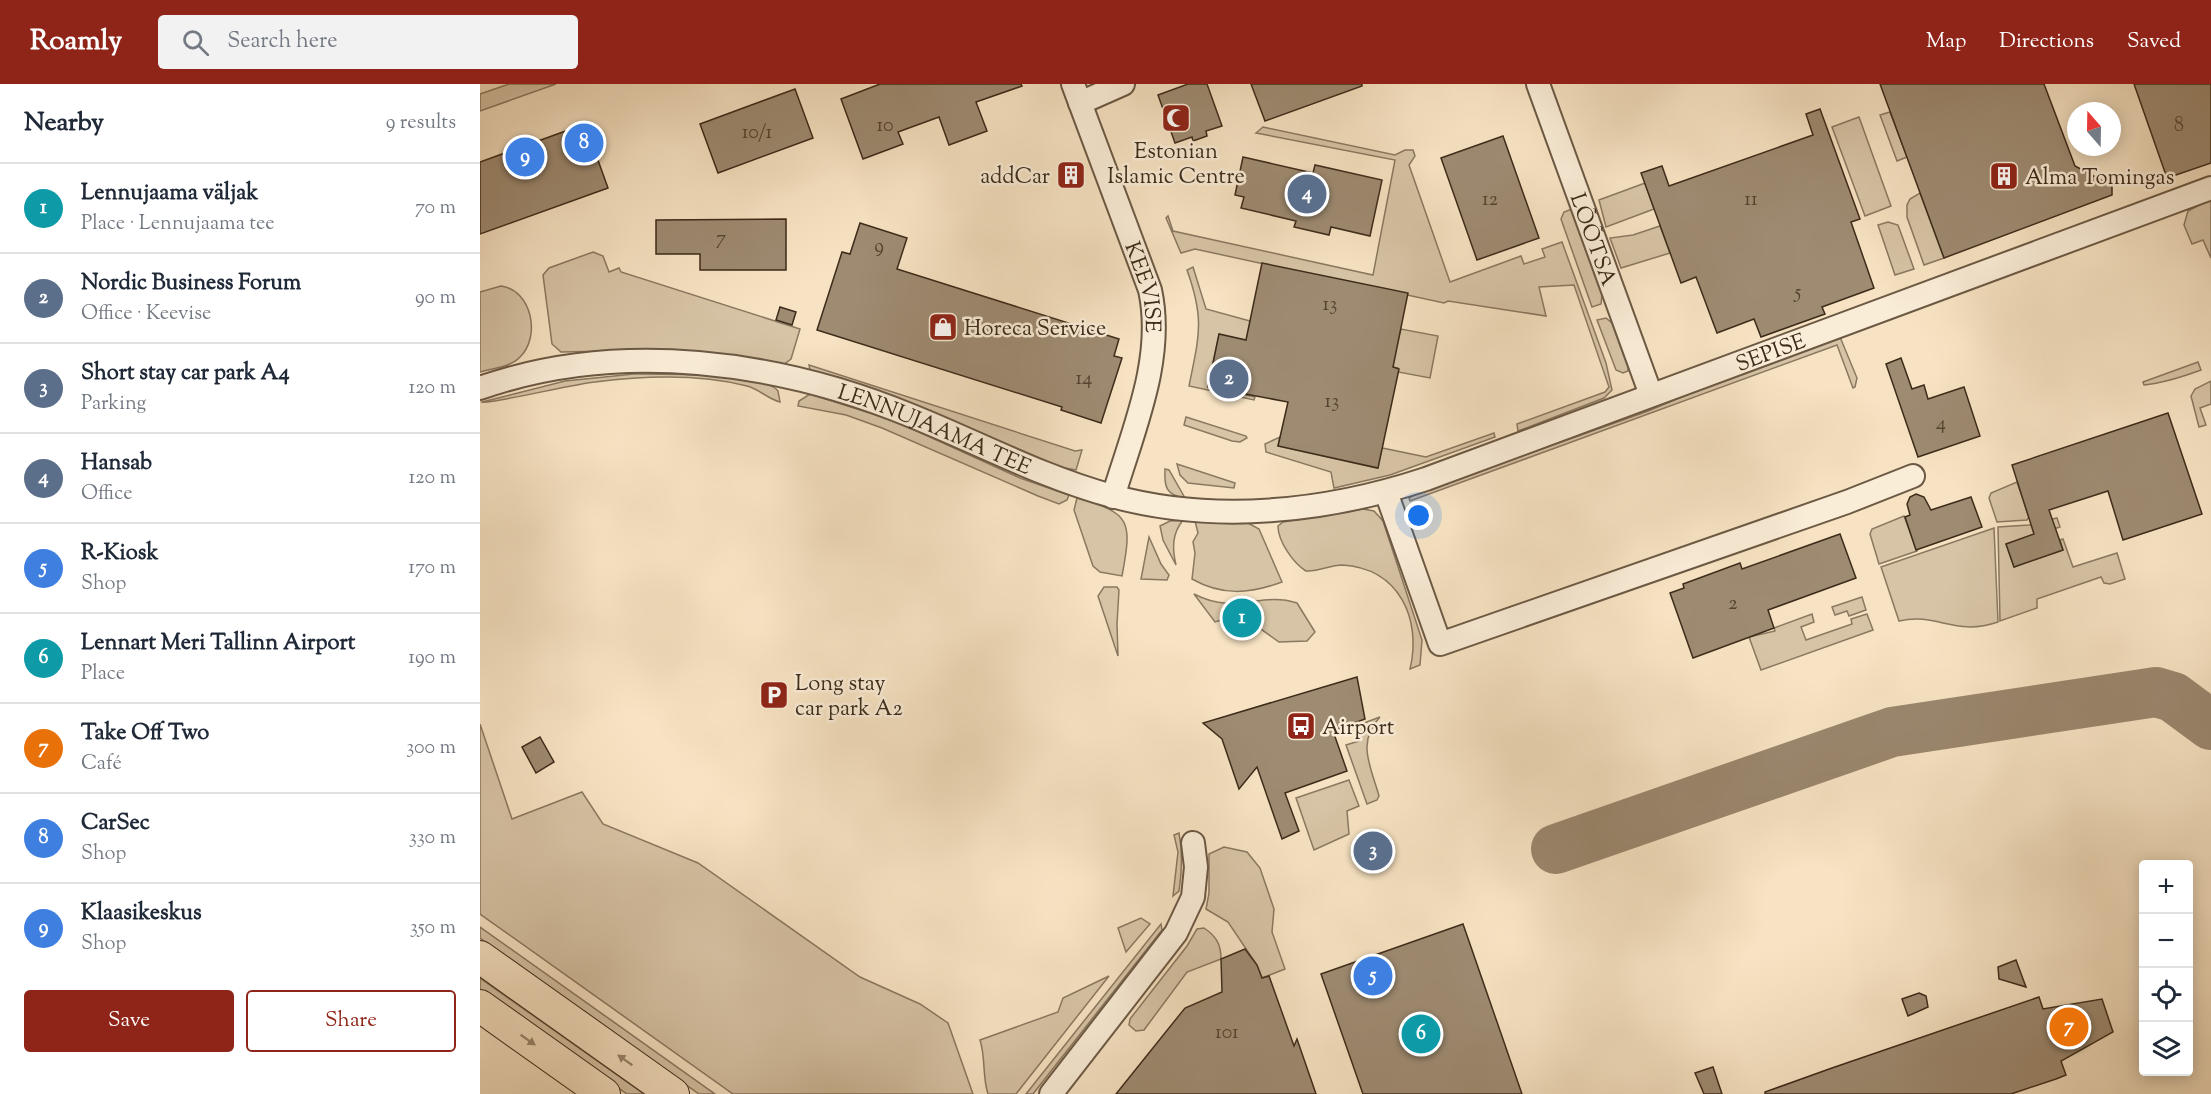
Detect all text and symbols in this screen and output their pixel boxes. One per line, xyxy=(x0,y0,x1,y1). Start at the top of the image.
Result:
search box xyxy=(158,15,578,69)
text: Roamly xyxy=(30,22,122,62)
icon: search xyxy=(179,26,212,59)
text: Search here xyxy=(227,26,338,58)
text: Map xyxy=(1926,27,1966,57)
text: Directions xyxy=(1999,27,2094,57)
text: Saved xyxy=(2127,27,2181,57)
mosque icon: Estonian Islamic Centre xyxy=(1160,102,1192,134)
north arrow xyxy=(2067,102,2121,156)
text: Nearby xyxy=(24,105,104,142)
text: 9 results xyxy=(386,109,456,138)
house number: 10 xyxy=(876,112,894,141)
house number: 8 xyxy=(2174,112,2184,141)
house number: 10/1 xyxy=(742,119,772,148)
pin: 8 xyxy=(564,120,604,166)
pin: 9 xyxy=(506,134,544,180)
place label: Estonian Islamic Centre xyxy=(1107,137,1245,194)
building icon: addCar xyxy=(1055,159,1087,191)
building icon: Alma Tomingas xyxy=(1988,160,2020,192)
place label: addCar xyxy=(980,162,1050,194)
place label: Alma Tomingas xyxy=(2025,163,2174,195)
pin: 4 xyxy=(1288,172,1326,216)
text: Lennujaama väljak xyxy=(81,178,258,210)
house number: 12 xyxy=(1482,186,1498,215)
house number: 11 xyxy=(1744,186,1758,215)
street label: LÕÕTSA xyxy=(1560,189,1623,291)
text: 1 xyxy=(40,194,47,223)
text: 70 m xyxy=(415,194,456,223)
text: Place · Lennujaama tee xyxy=(81,210,275,239)
house number: 7 xyxy=(716,225,726,254)
house number: 9 xyxy=(874,233,884,262)
street label: KEEVISE xyxy=(1114,238,1167,333)
text: Nordic Business Forum xyxy=(81,268,301,300)
house number: 5 xyxy=(1794,279,1802,308)
text: 2 xyxy=(39,284,48,313)
text: 90 m xyxy=(415,284,456,313)
house number: 13 xyxy=(1323,291,1337,320)
text: Office · Keevise xyxy=(81,300,211,329)
shop icon: Horeca Service xyxy=(927,311,959,343)
place label: Horeca Service xyxy=(964,314,1106,346)
street label: SEPISE xyxy=(1732,327,1811,382)
pin: 2 xyxy=(1210,356,1248,402)
text: Short stay car park A4 xyxy=(81,358,289,390)
house number: 14 xyxy=(1076,365,1092,394)
text: 3 xyxy=(39,374,48,403)
text: 120 m xyxy=(408,374,456,403)
street label: LENNUJAAMA TEE xyxy=(833,378,1035,485)
house number: 13 xyxy=(1325,388,1339,417)
text: Parking xyxy=(81,390,146,419)
house number: 4 xyxy=(1936,410,1946,439)
text: Hansab xyxy=(81,448,152,480)
text: 4 xyxy=(38,464,49,493)
text: 120 m xyxy=(408,464,456,493)
text: Office xyxy=(81,480,133,509)
your location xyxy=(1404,501,1433,530)
text: R-Kiosk xyxy=(81,538,158,570)
text: 5 xyxy=(40,554,47,583)
text: 170 m xyxy=(408,554,456,583)
text: Shop xyxy=(81,570,126,599)
house number: 2 xyxy=(1728,590,1738,619)
pin: 1 xyxy=(1222,596,1262,640)
text: Lennart Meri Tallinn Airport xyxy=(81,628,355,660)
text: 6 xyxy=(39,644,48,673)
text: 190 m xyxy=(408,644,456,673)
text: Place xyxy=(81,660,125,689)
place label: Long stay car park A2 xyxy=(795,669,903,726)
parking icon: Long stay car park A2 xyxy=(758,679,790,711)
bus stop icon: Airport xyxy=(1285,710,1317,742)
place label: Airport xyxy=(1322,713,1395,745)
text: Take Off Two xyxy=(81,718,209,750)
text: 7 xyxy=(38,734,49,763)
text: 300 m xyxy=(406,734,456,763)
text: Café xyxy=(81,750,122,779)
text: CarSec xyxy=(81,808,150,840)
text: 8 xyxy=(39,824,49,853)
text: 330 m xyxy=(409,824,456,853)
pin: 3 xyxy=(1354,828,1392,873)
text: Shop xyxy=(81,840,126,869)
map controls xyxy=(2139,860,2193,1076)
button: + xyxy=(2139,860,2193,914)
text: Klaasikeskus xyxy=(81,898,202,930)
text: 9 xyxy=(39,914,48,943)
text: 350 m xyxy=(410,914,456,943)
button: − xyxy=(2139,914,2193,968)
text: Shop xyxy=(81,930,126,959)
pin: 5 xyxy=(1354,954,1392,998)
button: locate xyxy=(2139,968,2193,1022)
button: Save xyxy=(24,990,234,1052)
button: Share xyxy=(246,990,456,1052)
pin: 7 xyxy=(2050,1004,2088,1050)
pin: 6 xyxy=(1402,1012,1440,1056)
house number: 101 xyxy=(1215,1019,1239,1048)
button: layers xyxy=(2139,1022,2193,1076)
one-way arrow xyxy=(519,1034,535,1046)
one-way arrow xyxy=(618,1054,634,1066)

